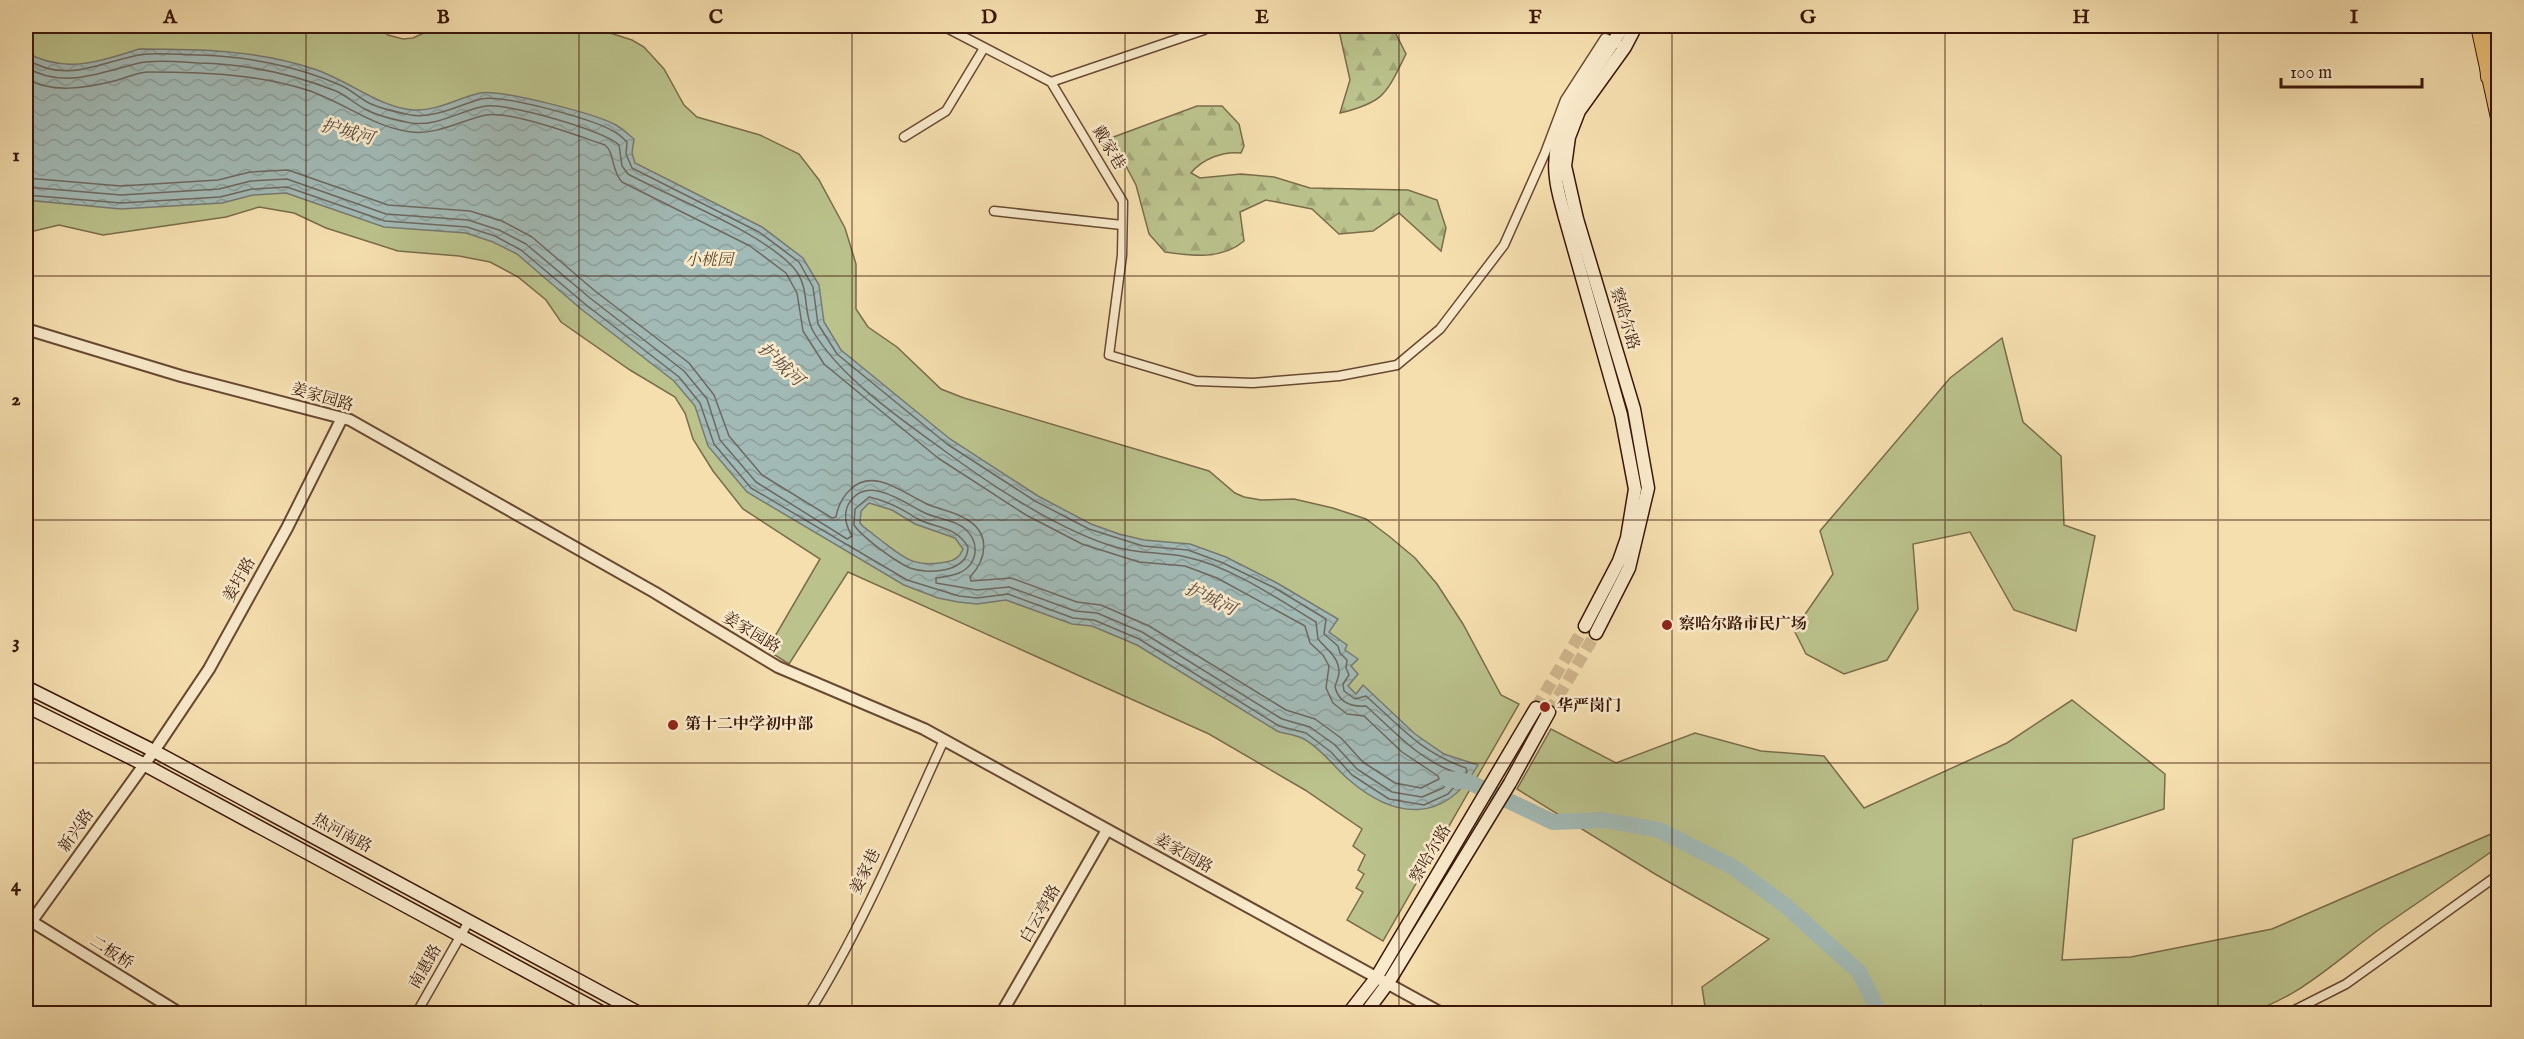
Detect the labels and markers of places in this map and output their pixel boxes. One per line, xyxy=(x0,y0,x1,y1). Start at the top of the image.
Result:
place label: 察哈尔路市民广场 xyxy=(1679,614,1807,635)
marker: 察哈尔路市民广场 xyxy=(1660,618,1674,632)
place label: 华严岗门 xyxy=(1557,697,1621,717)
marker: 华严岗门 xyxy=(1538,700,1552,714)
place label: 第十二中学初中部 xyxy=(685,714,814,735)
marker: 第十二中学初中部 xyxy=(666,718,680,732)

